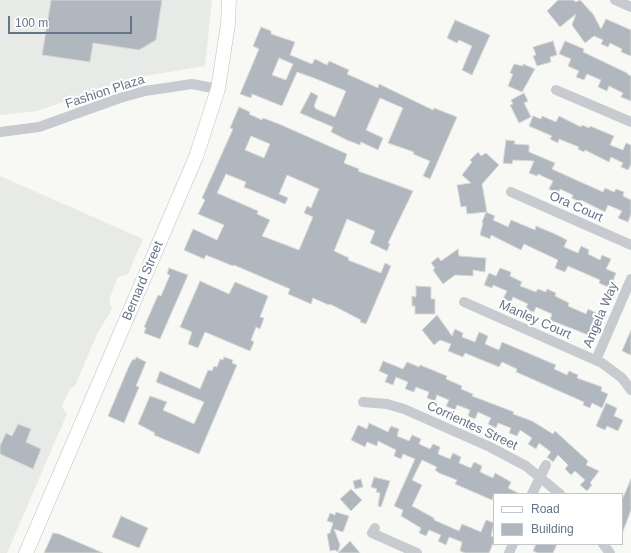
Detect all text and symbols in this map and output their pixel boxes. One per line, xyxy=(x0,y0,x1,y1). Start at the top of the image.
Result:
scale bar xyxy=(10,8,134,34)
text: 100 m xyxy=(15,16,48,30)
street label: Fashion Plaza xyxy=(63,72,147,112)
street label: Ora Court xyxy=(547,188,605,226)
street label: Bernard Street xyxy=(119,239,167,323)
street label: Angela Way xyxy=(580,280,622,350)
street label: Manley Court xyxy=(497,297,573,343)
street label: Corrientes Street xyxy=(424,398,520,454)
legend xyxy=(493,493,623,545)
text: Road xyxy=(531,502,560,516)
text: Building xyxy=(531,522,574,536)

